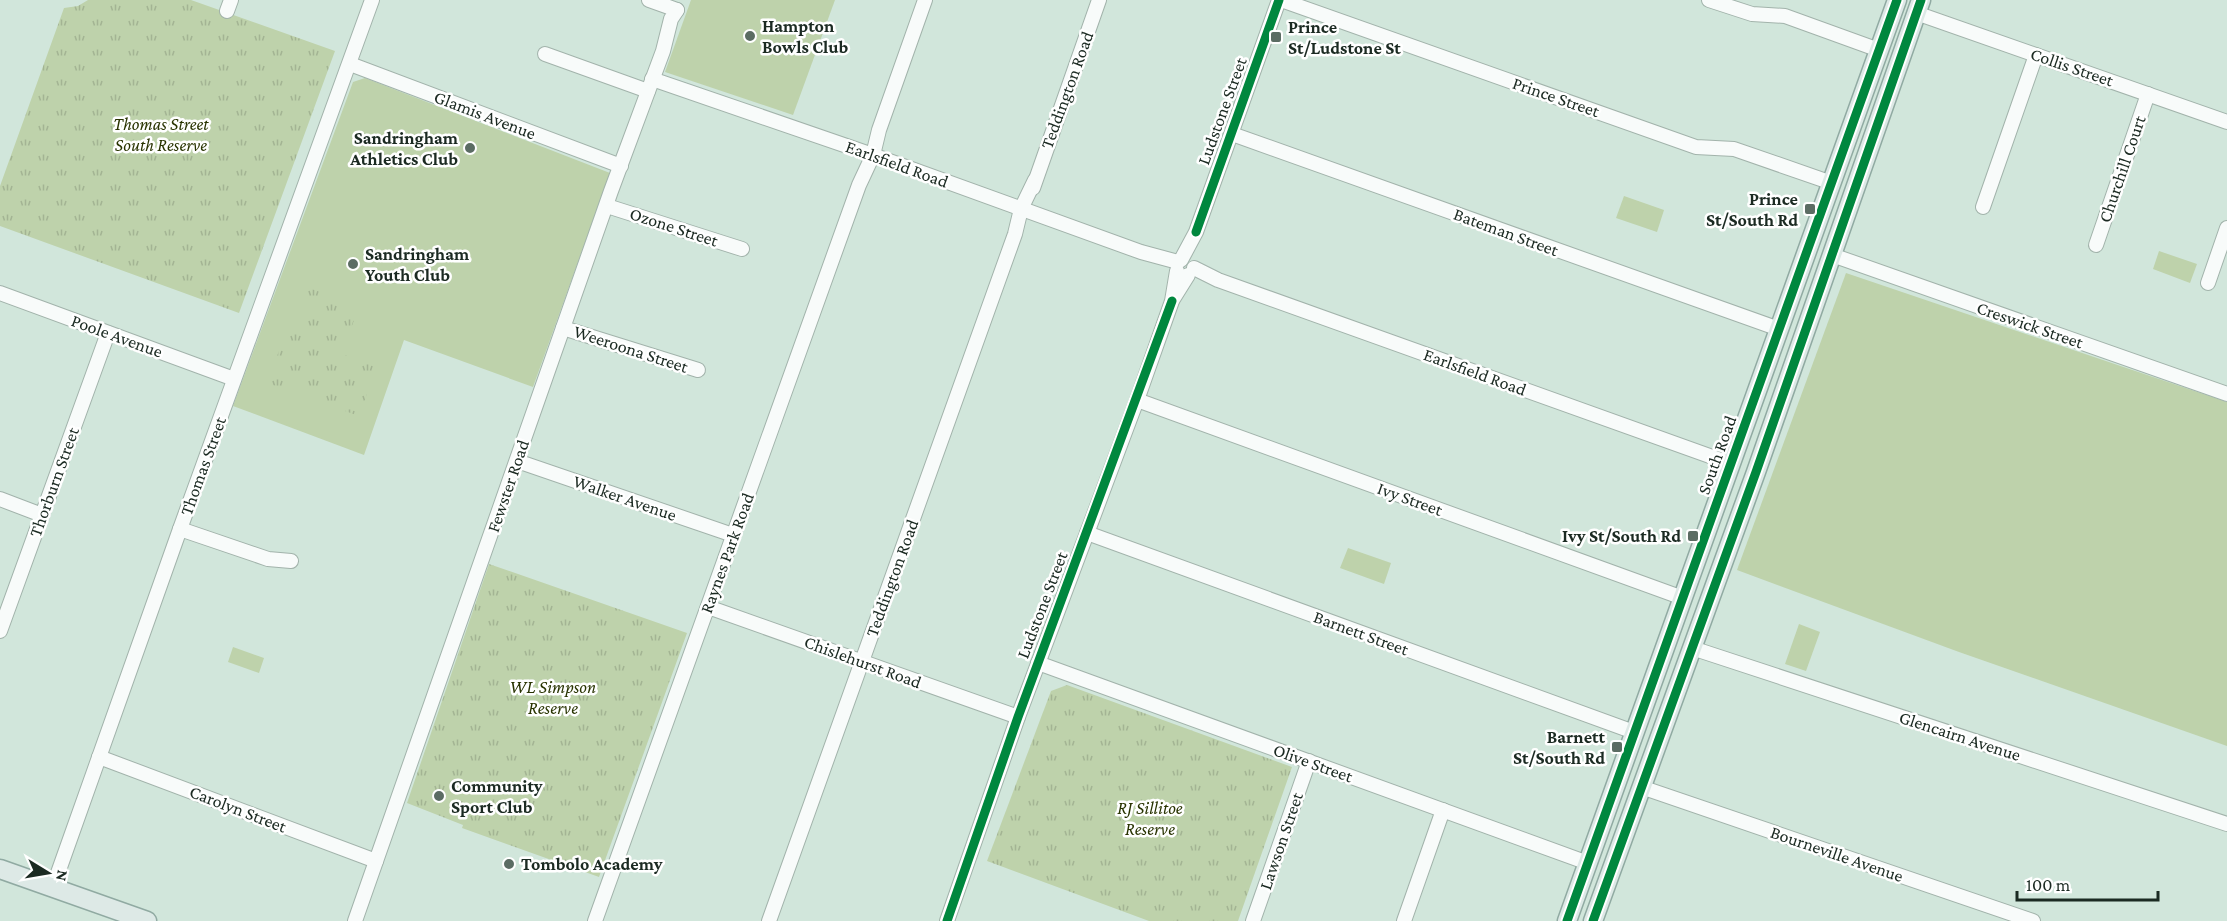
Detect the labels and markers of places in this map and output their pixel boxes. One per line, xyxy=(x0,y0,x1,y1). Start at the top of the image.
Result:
place label: Hampton Bowls Club xyxy=(762,16,849,57)
place label: Prince St/Ludstone St xyxy=(1288,17,1401,58)
marker: Hampton Bowls Club xyxy=(743,29,757,43)
marker: Prince St/Ludstone St xyxy=(1269,30,1283,44)
place label: Sandringham Athletics Club xyxy=(349,128,459,169)
marker: Sandringham Athletics Club xyxy=(463,141,477,155)
place label: Prince St/South Rd xyxy=(1706,189,1798,230)
marker: Prince St/South Rd xyxy=(1803,202,1817,216)
place label: Sandringham Youth Club xyxy=(365,244,470,285)
marker: Sandringham Youth Club xyxy=(346,257,360,271)
place label: Ivy St/South Rd xyxy=(1562,526,1681,546)
marker: Ivy St/South Rd xyxy=(1686,529,1700,543)
place label: Barnett St/South Rd xyxy=(1513,727,1606,768)
marker: Barnett St/South Rd xyxy=(1610,740,1624,754)
place label: Community Sport Club xyxy=(451,776,543,817)
marker: Community Sport Club xyxy=(432,789,446,803)
place label: Tombolo Academy xyxy=(521,854,663,874)
marker: Tombolo Academy xyxy=(502,857,516,871)

